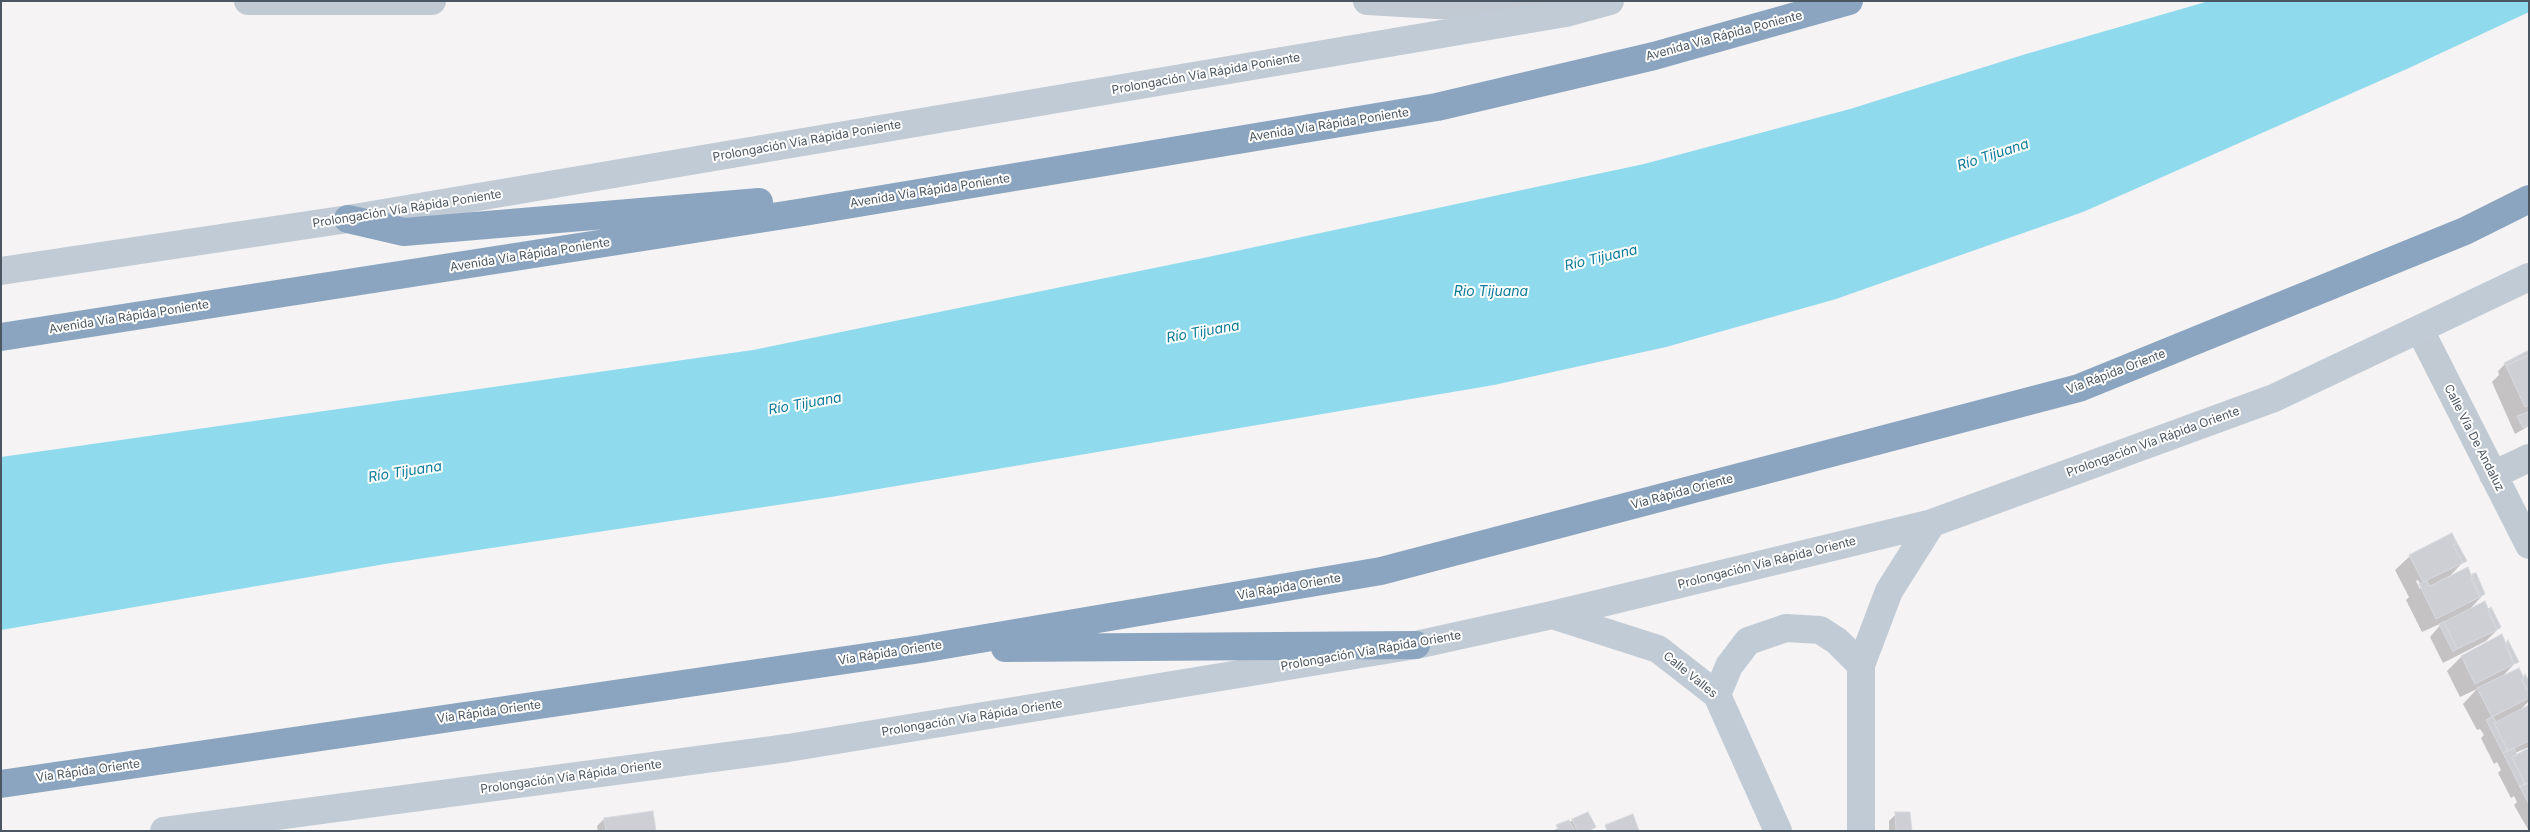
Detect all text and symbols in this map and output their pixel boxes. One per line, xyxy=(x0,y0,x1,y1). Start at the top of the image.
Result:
street label: Avenida Vía Rápida Poniente xyxy=(1644,8,1804,64)
street label: Prolongación Vía Rápida Poniente xyxy=(1111,50,1301,98)
street label: Avenida Vía Rápida Poniente xyxy=(1248,105,1410,145)
street label: Prolongación Vía Rápida Poniente xyxy=(712,117,902,165)
water label: Río Tijuana xyxy=(1955,136,2031,174)
street label: Avenida Vía Rápida Poniente xyxy=(849,171,1011,211)
street label: Prolongación Vía Rápida Poniente xyxy=(312,187,502,231)
street label: Avenida Vía Rápida Poniente xyxy=(449,235,611,275)
water label: Río Tijuana xyxy=(1563,241,1639,275)
water label: Rio Tijuana xyxy=(1454,284,1528,300)
street label: Avenida Vía Rápida Poniente xyxy=(48,297,210,337)
water label: Río Tijuana xyxy=(1165,317,1241,347)
street label: Vía Rápida Oriente xyxy=(2064,346,2168,398)
street label: Calle Vía De Andaluz xyxy=(2441,382,2507,494)
water label: Río Tijuana xyxy=(767,389,843,419)
street label: Prolongación Vía Rápida Oriente xyxy=(2065,404,2241,480)
water label: Río Tijuana xyxy=(367,458,443,486)
street label: Vía Rápida Oriente xyxy=(1629,471,1735,513)
street label: Prolongación Vía Rápida Oriente xyxy=(1676,534,1858,592)
street label: Vía Rápida Oriente xyxy=(1236,571,1342,603)
street label: Prolongación Vía Rápida Oriente xyxy=(1280,628,1462,674)
street label: Vía Rápida Oriente xyxy=(837,638,943,668)
street label: Calle Valles xyxy=(1660,649,1720,701)
street label: Prolongación Vía Rápida Oriente xyxy=(881,697,1063,739)
street label: Vía Rápida Oriente xyxy=(436,698,542,726)
street label: Vía Rápida Oriente xyxy=(35,757,141,785)
street label: Prolongación Vía Rápida Oriente xyxy=(479,757,663,797)

